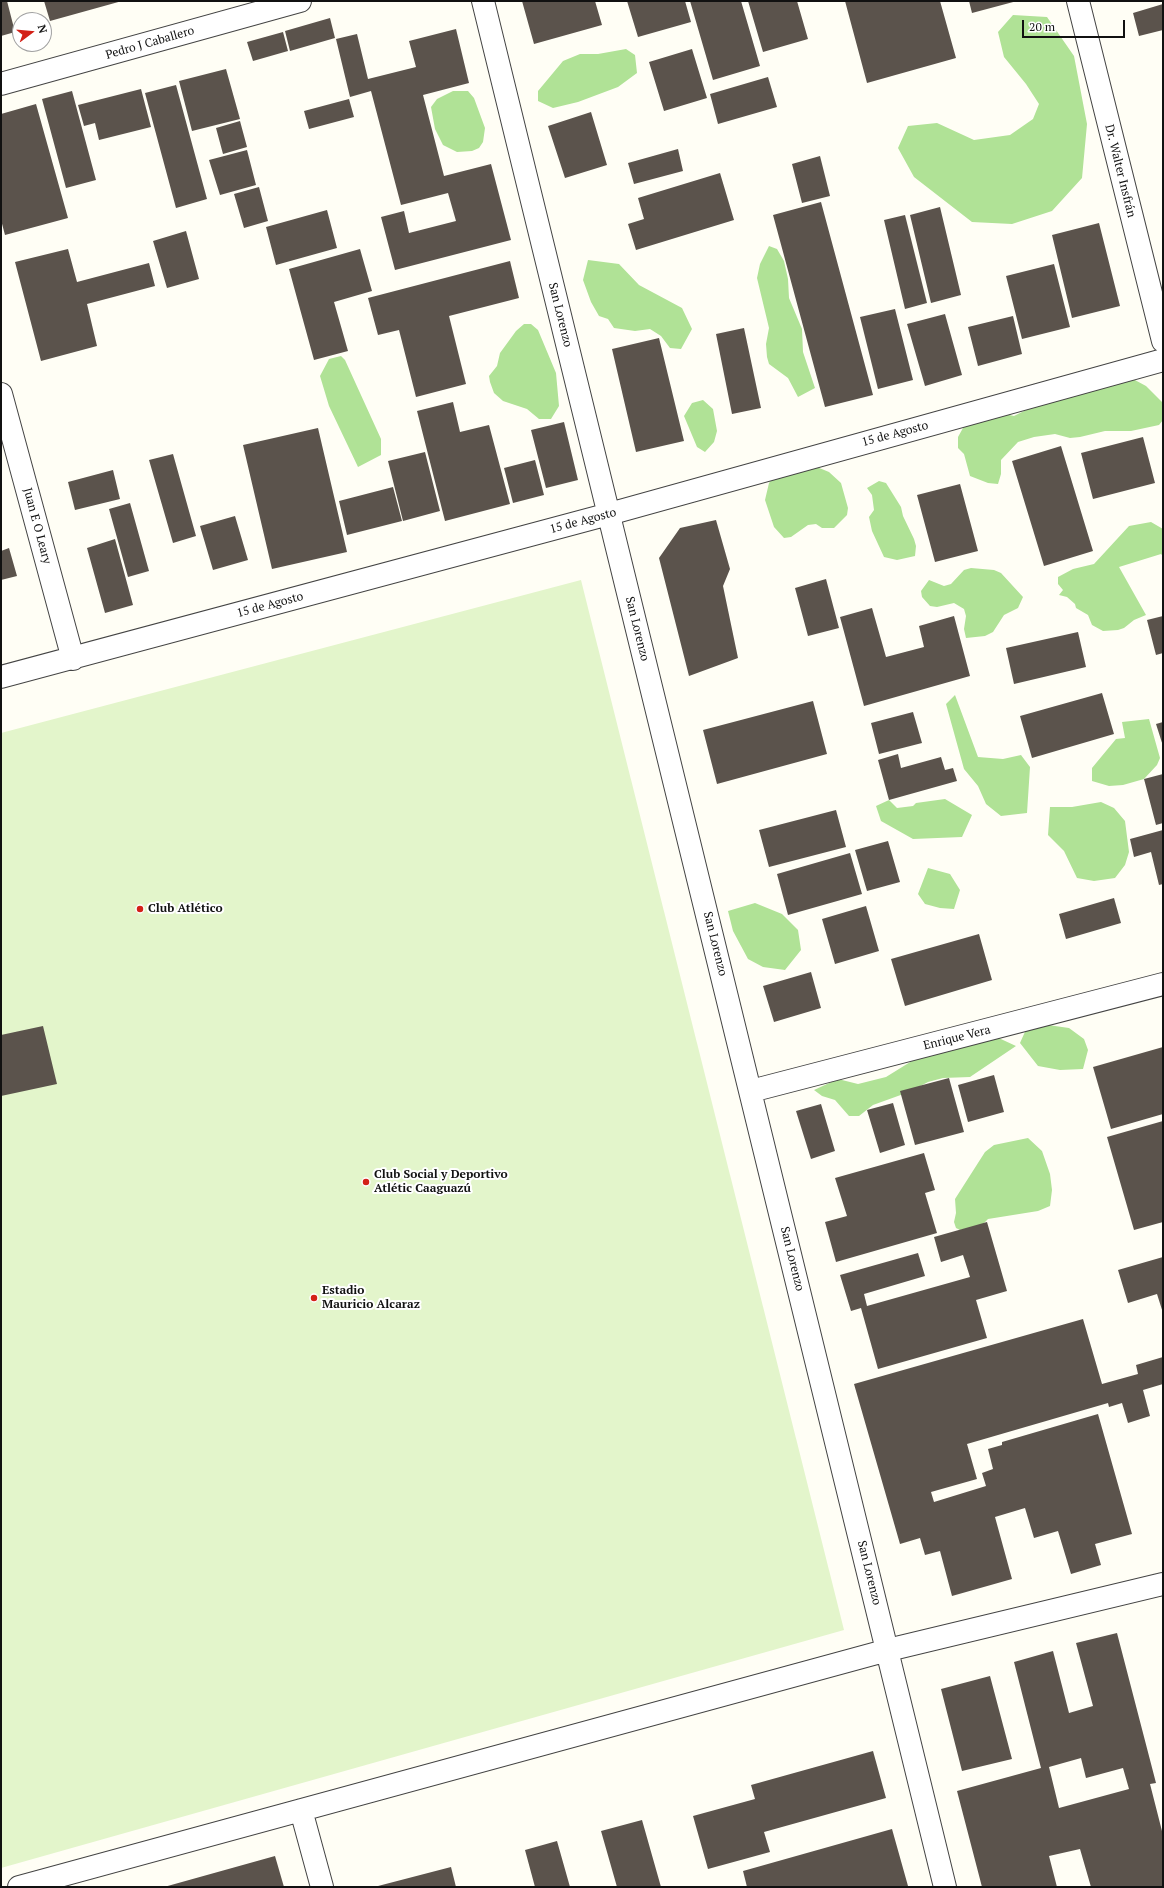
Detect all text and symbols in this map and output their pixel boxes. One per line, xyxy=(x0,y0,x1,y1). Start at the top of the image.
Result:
north arrow xyxy=(12,12,52,52)
scale bar xyxy=(1024,12,1127,38)
text: 20 m xyxy=(1029,19,1055,34)
text: N xyxy=(35,23,50,35)
street label: Pedro J Caballero xyxy=(104,23,196,63)
street label: Dr. Walter Insfrán xyxy=(1101,123,1139,219)
street label: San Lorenzo xyxy=(545,281,575,349)
street label: 15 de Agosto xyxy=(860,418,930,450)
street label: Juan E O Leary xyxy=(20,486,54,566)
street label: 15 de Agosto xyxy=(548,505,618,537)
street label: 15 de Agosto xyxy=(235,589,305,621)
street label: San Lorenzo xyxy=(622,595,652,663)
place label: Club Atlético xyxy=(148,902,223,916)
marker: Club Atlético xyxy=(135,904,145,914)
street label: San Lorenzo xyxy=(700,910,730,978)
street label: Enrique Vera xyxy=(922,1023,992,1053)
place label: Club Social y Deportivo Atlétic Caaguazú xyxy=(374,1168,508,1196)
marker: Club Social y Deportivo Atlétic Caaguazú xyxy=(361,1177,371,1187)
street label: San Lorenzo xyxy=(777,1225,807,1293)
place label: Estadio Mauricio Alcaraz xyxy=(322,1284,420,1312)
marker: Estadio Mauricio Alcaraz xyxy=(309,1293,319,1303)
street label: San Lorenzo xyxy=(854,1539,884,1607)

